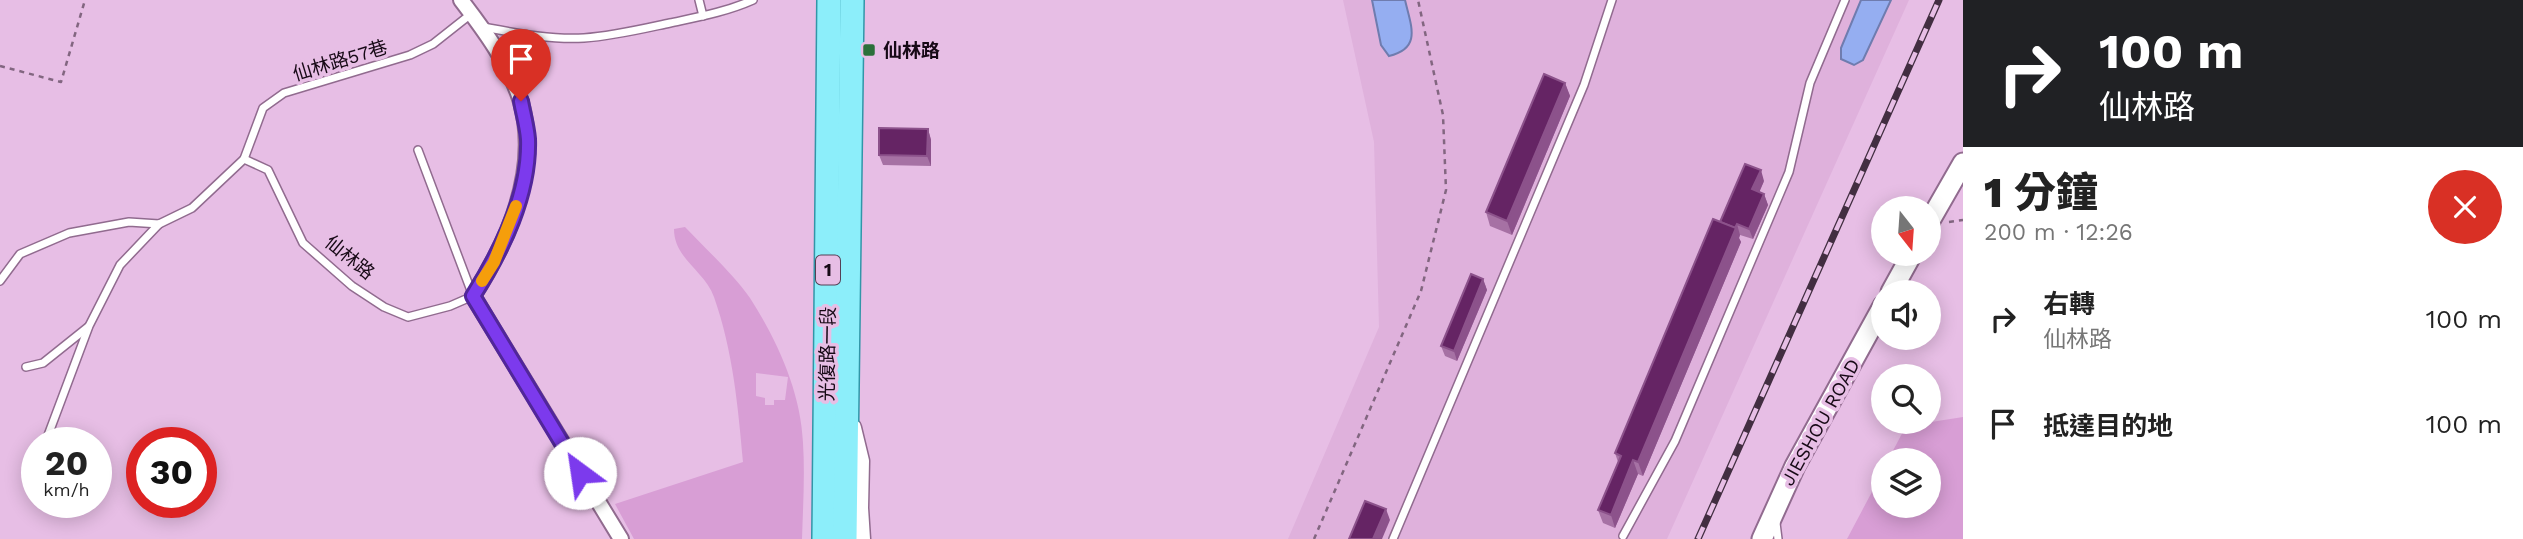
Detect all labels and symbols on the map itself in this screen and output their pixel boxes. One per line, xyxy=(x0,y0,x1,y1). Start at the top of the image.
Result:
pin xyxy=(491,29,551,101)
street label: 仙林路57巷 xyxy=(290,35,390,86)
place label: 仙林路 xyxy=(883,39,940,62)
marker: 仙林路 xyxy=(861,42,877,58)
north arrow xyxy=(1871,196,1941,266)
street label: 仙林路 xyxy=(320,231,379,284)
road number: 1 xyxy=(816,256,840,284)
street label: 光復路一段 xyxy=(815,306,840,402)
street label: JIESHOU ROAD xyxy=(1776,355,1865,490)
speed limit sign: 30 xyxy=(126,427,217,518)
position arrow xyxy=(543,436,617,510)

